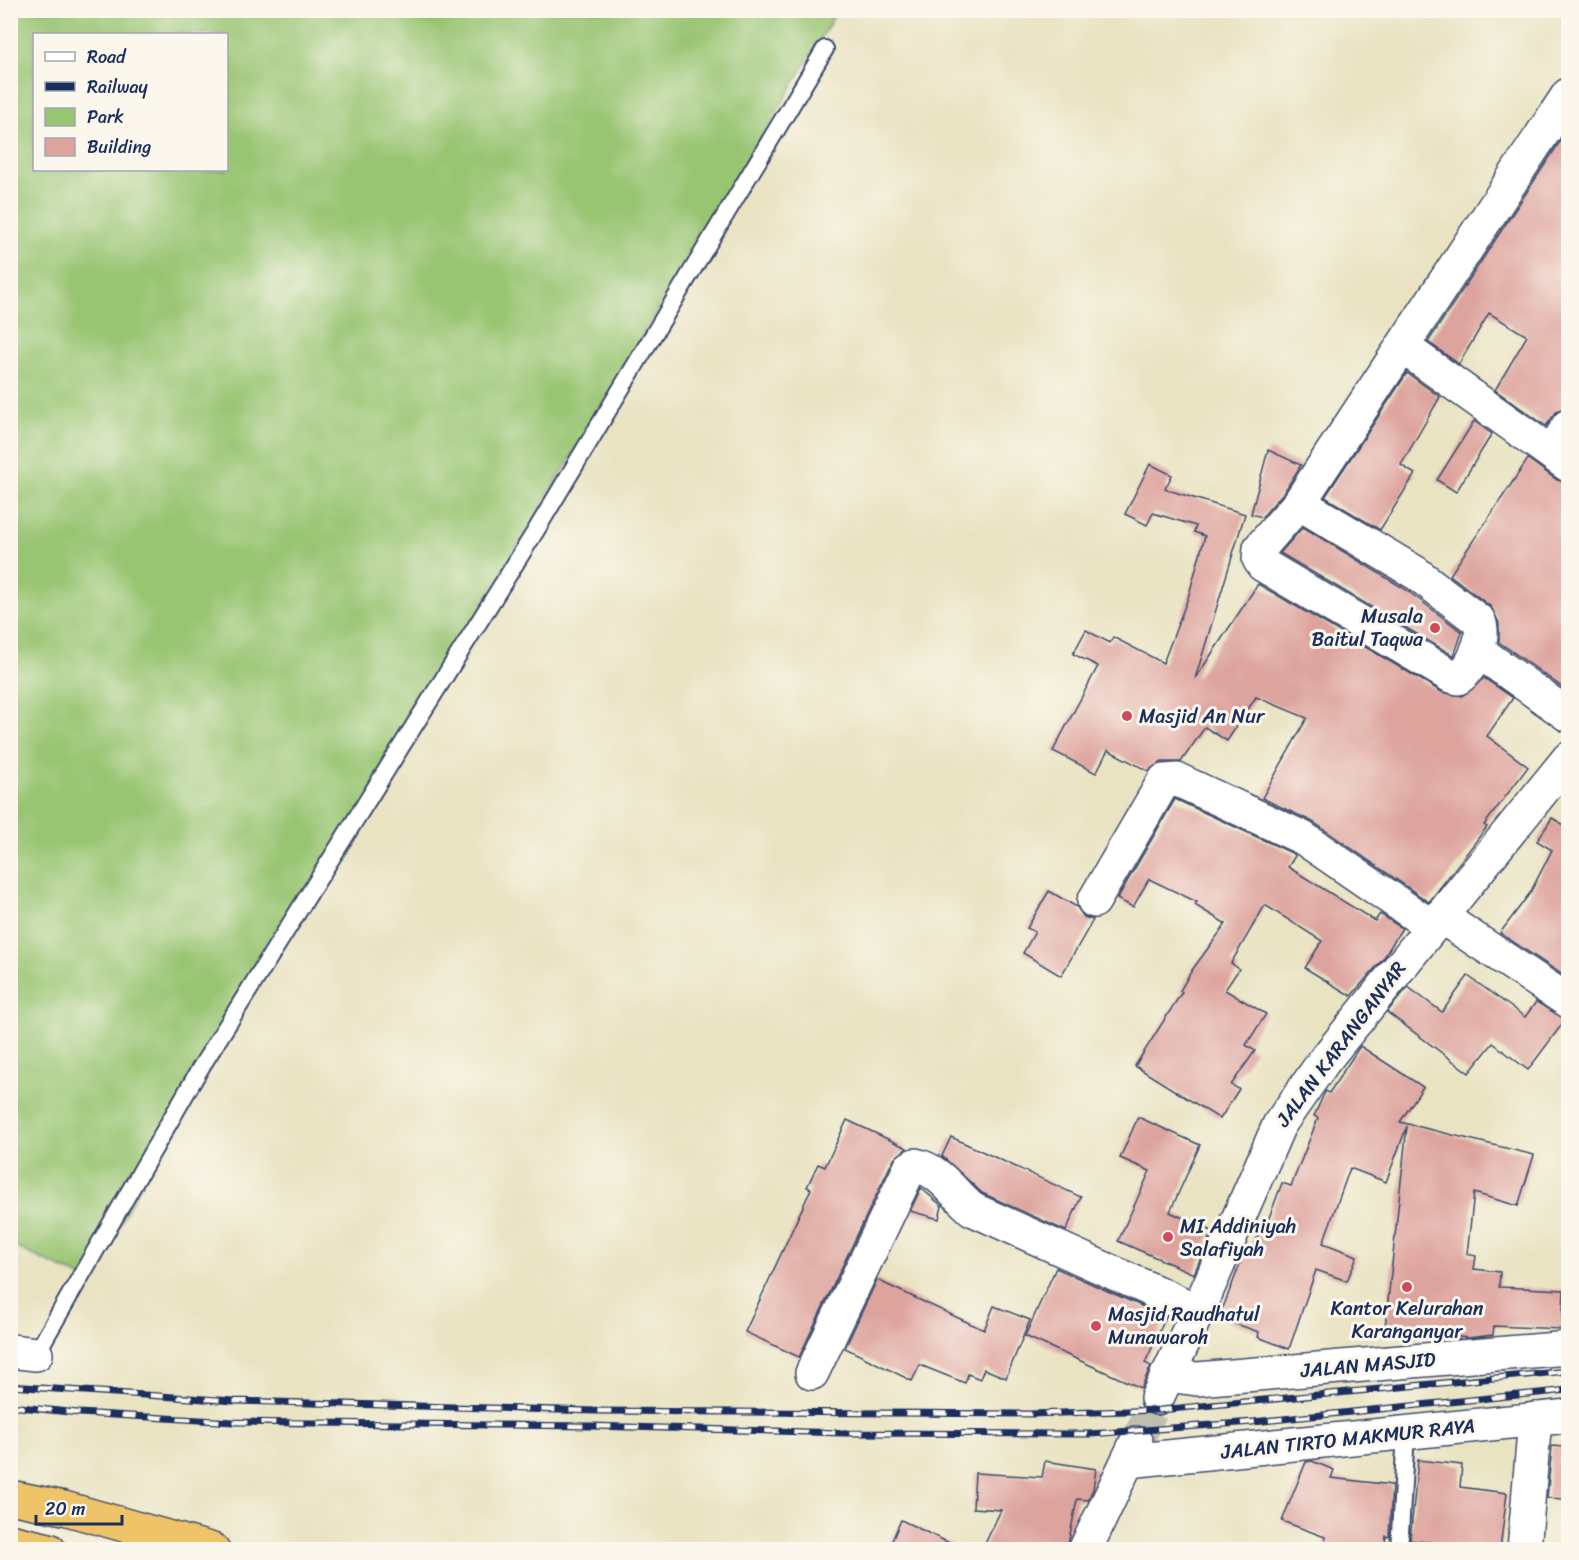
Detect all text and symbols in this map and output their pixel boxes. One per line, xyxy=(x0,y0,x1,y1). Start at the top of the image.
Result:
legend xyxy=(33,33,228,171)
text: Road xyxy=(87,41,127,73)
text: Railway xyxy=(87,71,149,103)
text: Park xyxy=(87,101,124,133)
text: Building xyxy=(87,131,151,163)
place label: Musala Baitul Taqwa xyxy=(1312,599,1424,657)
marker: Musala Baitul Taqwa xyxy=(1428,621,1442,635)
place label: Masjid An Nur xyxy=(1139,699,1266,734)
marker: Masjid An Nur xyxy=(1120,709,1134,723)
street label: JALAN KARANGANYAR xyxy=(1266,953,1415,1136)
place label: MI Addiniyah Salafiyah xyxy=(1180,1209,1296,1267)
marker: MI Addiniyah Salafiyah xyxy=(1161,1230,1175,1244)
marker: Kantor Kelurahan Karanganyar xyxy=(1400,1280,1414,1294)
place label: Kantor Kelurahan Karanganyar xyxy=(1330,1291,1484,1349)
place label: Masjid Raudhatul Munawaroh xyxy=(1108,1297,1261,1355)
marker: Masjid Raudhatul Munawaroh xyxy=(1089,1319,1103,1333)
street label: JALAN MASJID xyxy=(1298,1342,1437,1388)
street label: JALAN TIRTO MAKMUR RAYA xyxy=(1218,1408,1477,1470)
scale bar xyxy=(36,1488,122,1526)
text: 20 m xyxy=(45,1493,85,1525)

